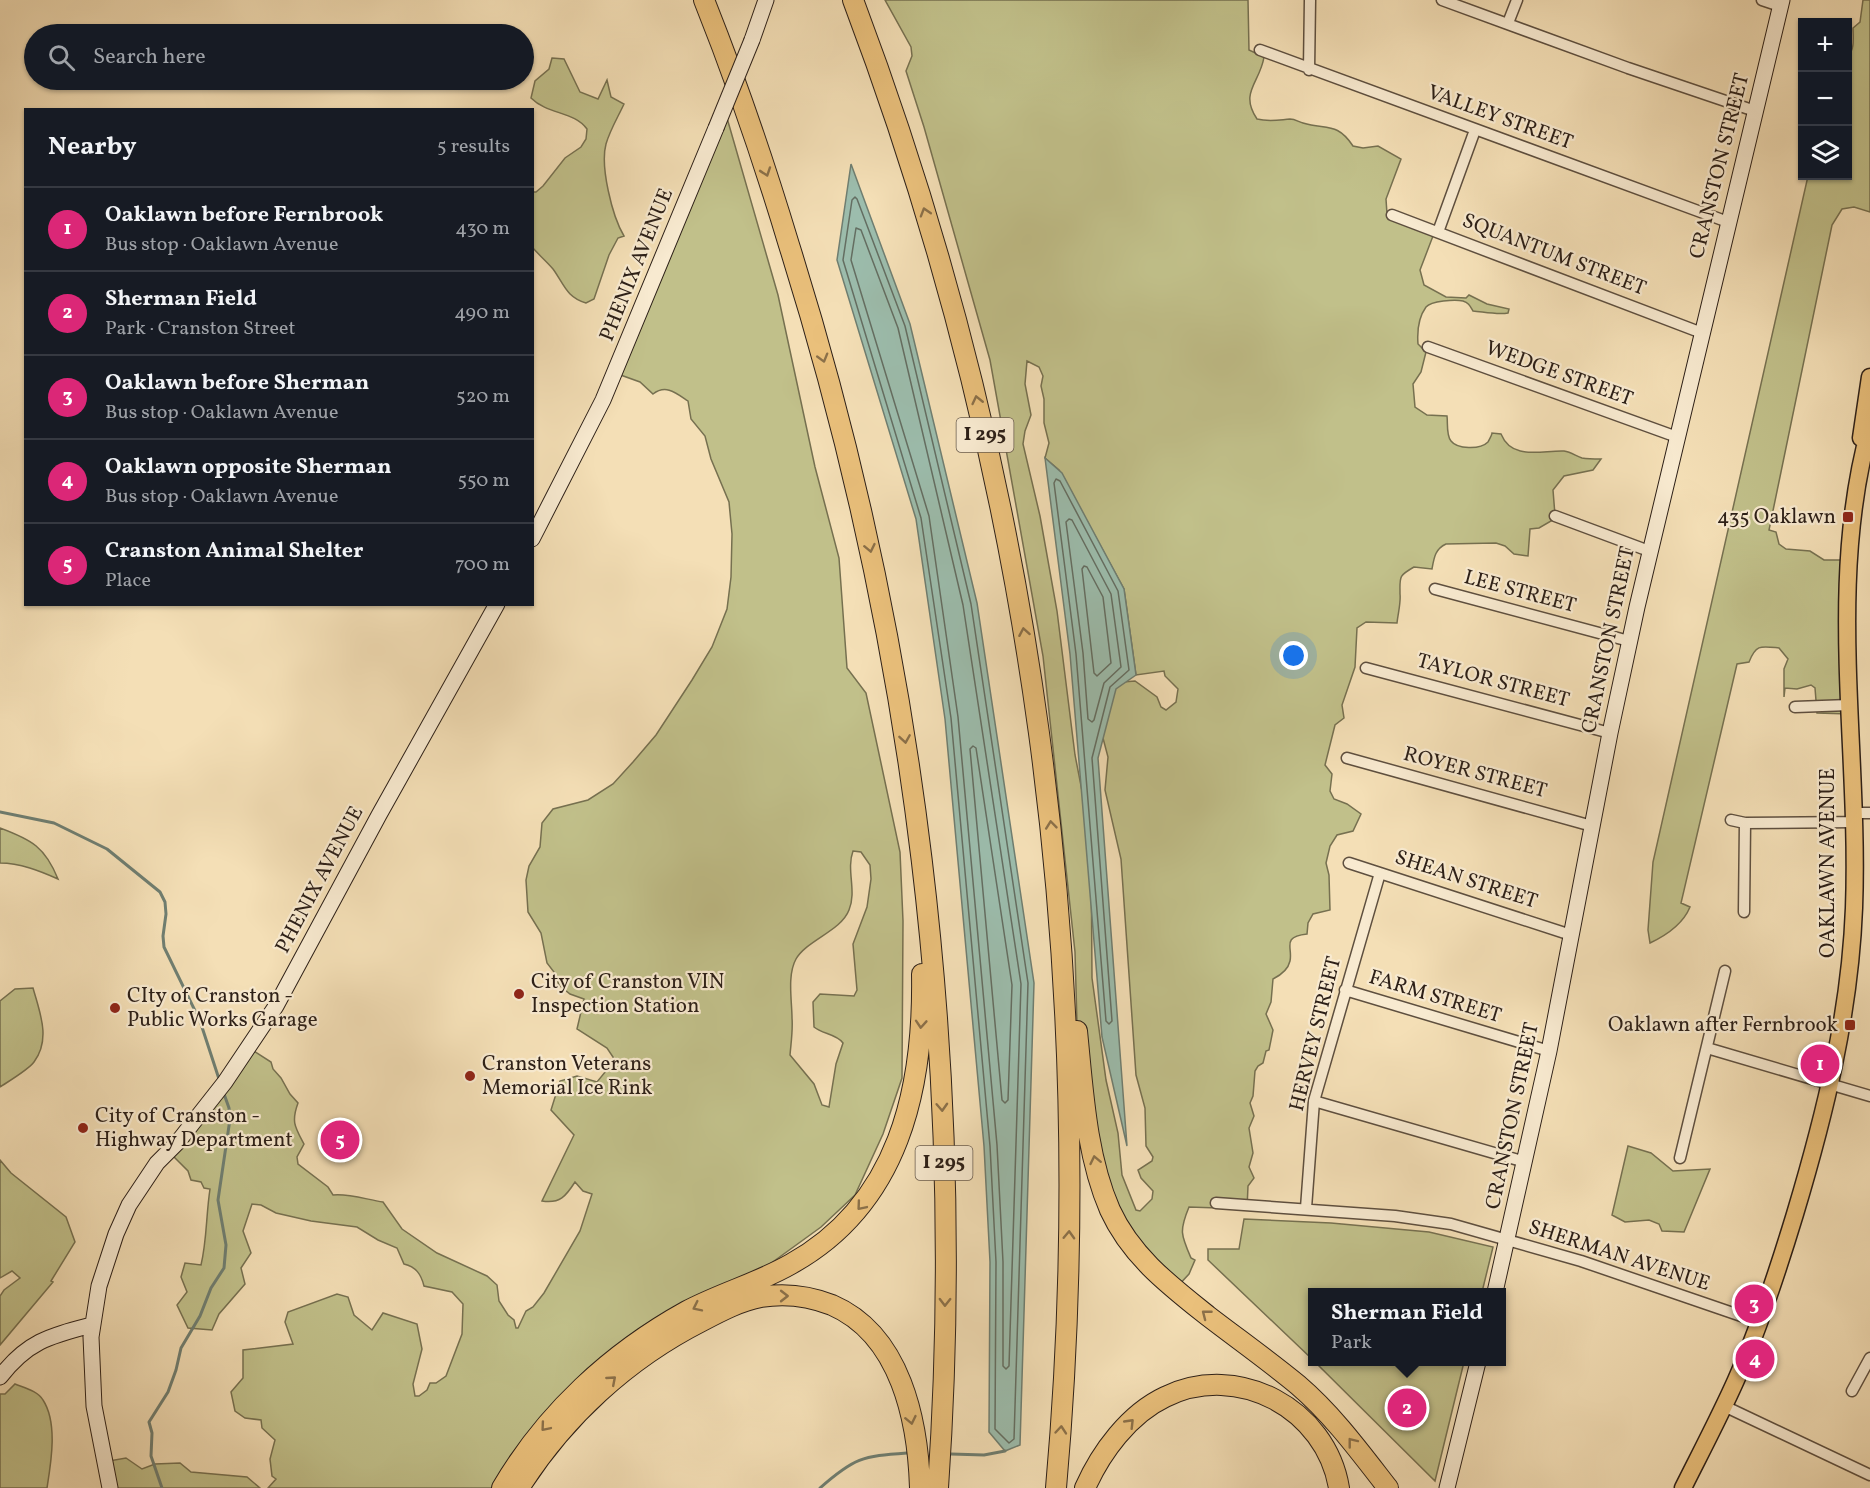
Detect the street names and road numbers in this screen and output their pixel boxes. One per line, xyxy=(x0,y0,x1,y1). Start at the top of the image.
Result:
street label: CRANSTON STREET xyxy=(1683,70,1757,262)
street label: VALLEY STREET xyxy=(1423,78,1577,158)
street label: PHENIX AVENUE xyxy=(593,184,681,346)
street label: SQUANTUM STREET xyxy=(1458,207,1650,303)
street label: WEDGE STREET xyxy=(1481,334,1637,414)
road number: I 295 xyxy=(956,418,1014,452)
street label: CRANSTON STREET xyxy=(1575,544,1643,736)
street label: LEE STREET xyxy=(1461,563,1579,621)
street label: TAYLOR STREET xyxy=(1414,647,1572,715)
street label: ROYER STREET xyxy=(1400,740,1550,806)
street label: OAKLAWN AVENUE xyxy=(1814,768,1843,958)
street label: PHENIX AVENUE xyxy=(269,801,371,959)
street label: SHEAN STREET xyxy=(1391,843,1541,917)
street label: HERVEY STREET xyxy=(1283,953,1349,1115)
street label: FARM STREET xyxy=(1365,963,1505,1031)
street label: CRANSTON STREET xyxy=(1479,1020,1547,1212)
road number: I 295 xyxy=(916,1146,972,1180)
street label: SHERMAN AVENUE xyxy=(1524,1213,1714,1299)

